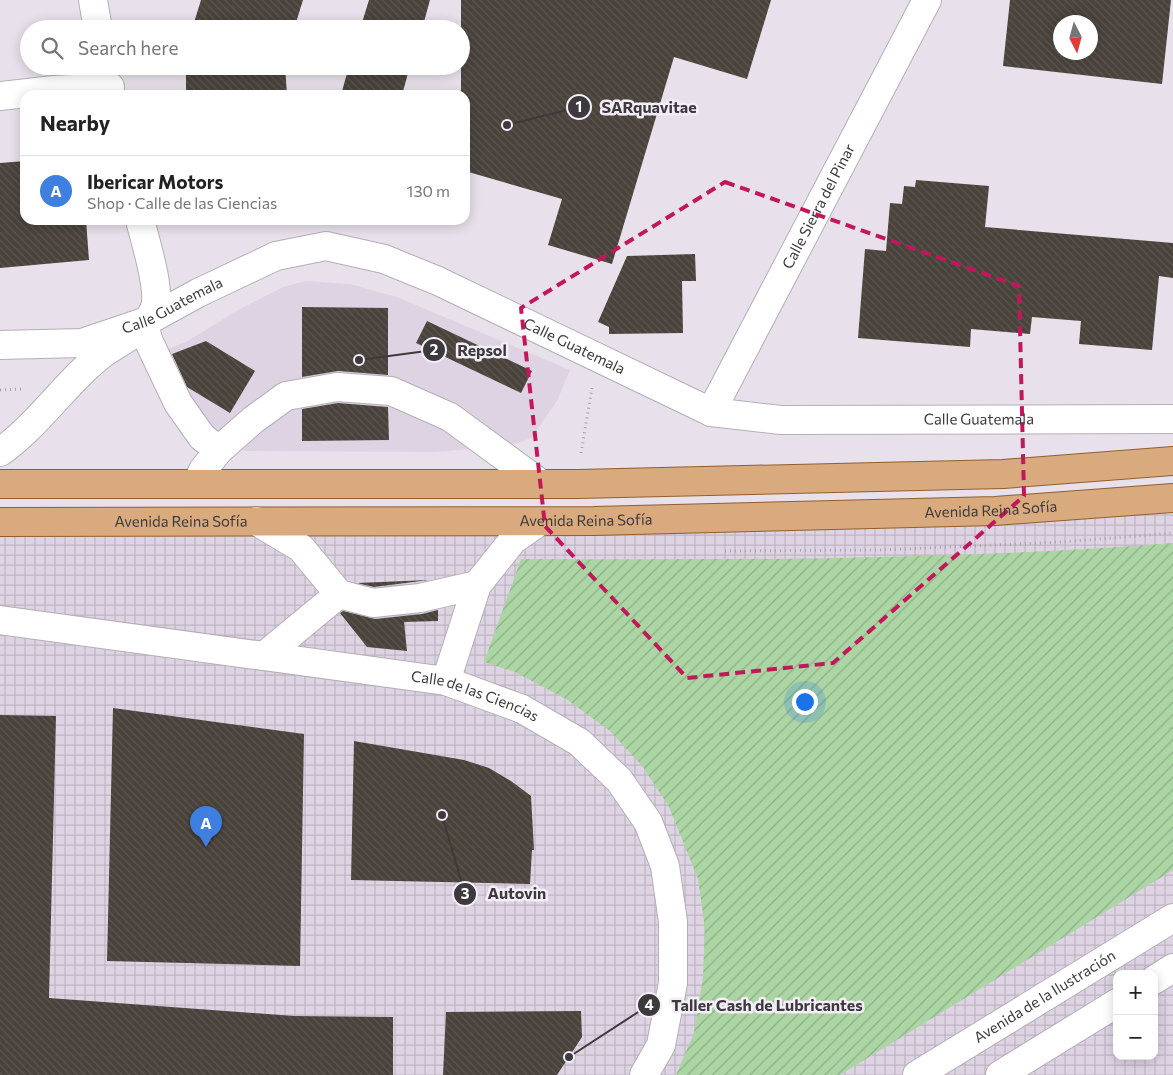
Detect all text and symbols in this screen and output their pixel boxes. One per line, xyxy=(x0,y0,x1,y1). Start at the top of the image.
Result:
north arrow xyxy=(1053,15,1098,60)
search box xyxy=(20,20,470,75)
icon: search xyxy=(38,34,66,62)
text: Search here xyxy=(78,36,178,59)
callout: SARquavitae xyxy=(566,92,706,123)
text: 1 xyxy=(576,97,582,115)
text: SARquavitae xyxy=(601,97,697,116)
text: Nearby xyxy=(40,110,110,135)
street label: Calle Sierra del Pinar xyxy=(778,140,858,272)
text: Ibericar Motors xyxy=(87,170,223,193)
text: A xyxy=(50,181,62,200)
text: 130 m xyxy=(407,181,450,200)
text: Shop · Calle de las Ciencias xyxy=(87,193,277,212)
street label: Calle Guatemala xyxy=(119,273,225,337)
street label: Calle Guatemala xyxy=(521,313,628,377)
callout: Repsol xyxy=(422,335,516,366)
text: 2 xyxy=(430,340,438,358)
text: Repsol xyxy=(457,340,507,359)
street label: Calle Guatemala xyxy=(924,409,1034,428)
street label: Avenida Reina Sofía xyxy=(924,496,1058,521)
street label: Avenida Reina Sofía xyxy=(519,510,653,529)
street label: Avenida Reina Sofía xyxy=(114,512,248,530)
street label: Calle de las Ciencias xyxy=(410,666,543,725)
your location xyxy=(792,689,818,715)
pin: A xyxy=(190,806,222,847)
callout: Autovin xyxy=(452,878,556,909)
text: Autovin xyxy=(488,883,546,902)
text: 3 xyxy=(461,884,470,902)
street label: Avenida de la Ilustración xyxy=(970,945,1119,1046)
map controls xyxy=(1113,970,1158,1060)
button: + xyxy=(1113,970,1158,1015)
callout: Taller Cash de Lubricantes xyxy=(637,989,873,1020)
text: 4 xyxy=(644,995,654,1013)
text: Taller Cash de Lubricantes xyxy=(671,995,863,1014)
button: − xyxy=(1113,1015,1158,1060)

